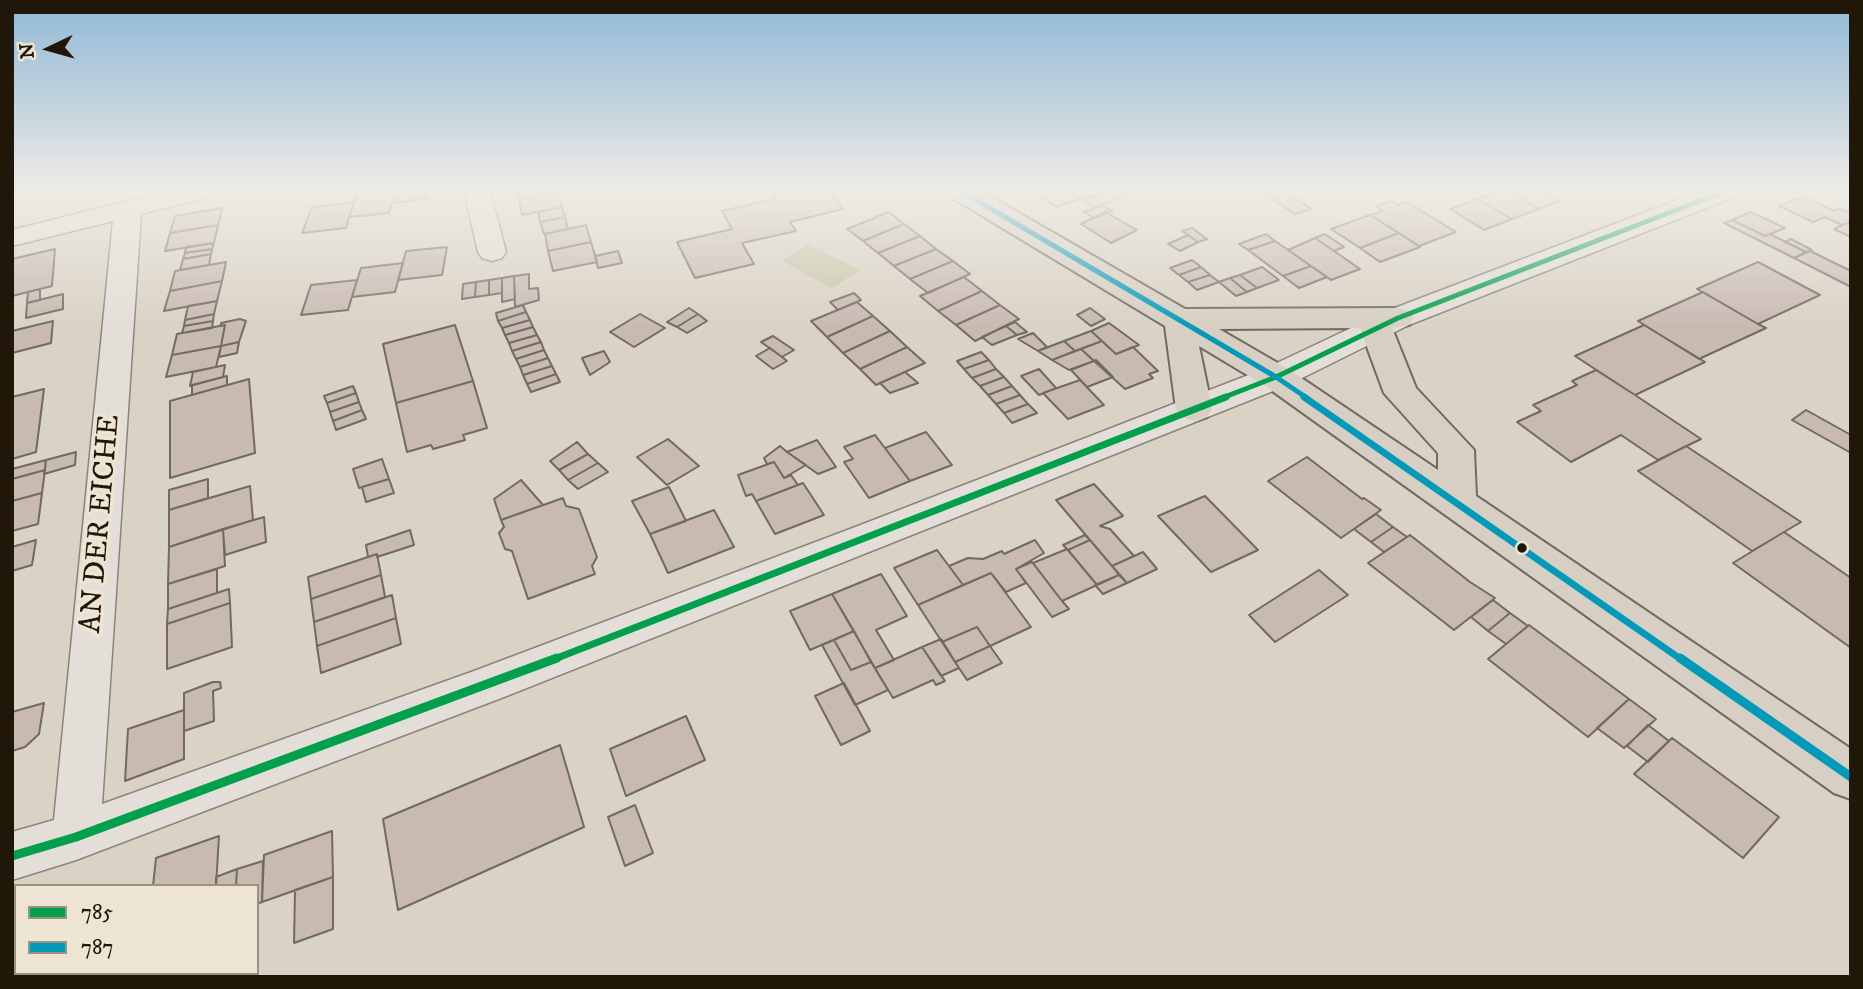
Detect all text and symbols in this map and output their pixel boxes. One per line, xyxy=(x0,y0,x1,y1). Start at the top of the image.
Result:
north arrow xyxy=(14,14,84,84)
text: N xyxy=(15,42,40,60)
street label: AN DER EICHE xyxy=(75,413,129,635)
unlabelled marker xyxy=(1515,541,1529,555)
legend xyxy=(14,884,259,975)
text: 785 xyxy=(81,900,113,926)
text: 787 xyxy=(81,935,114,961)

